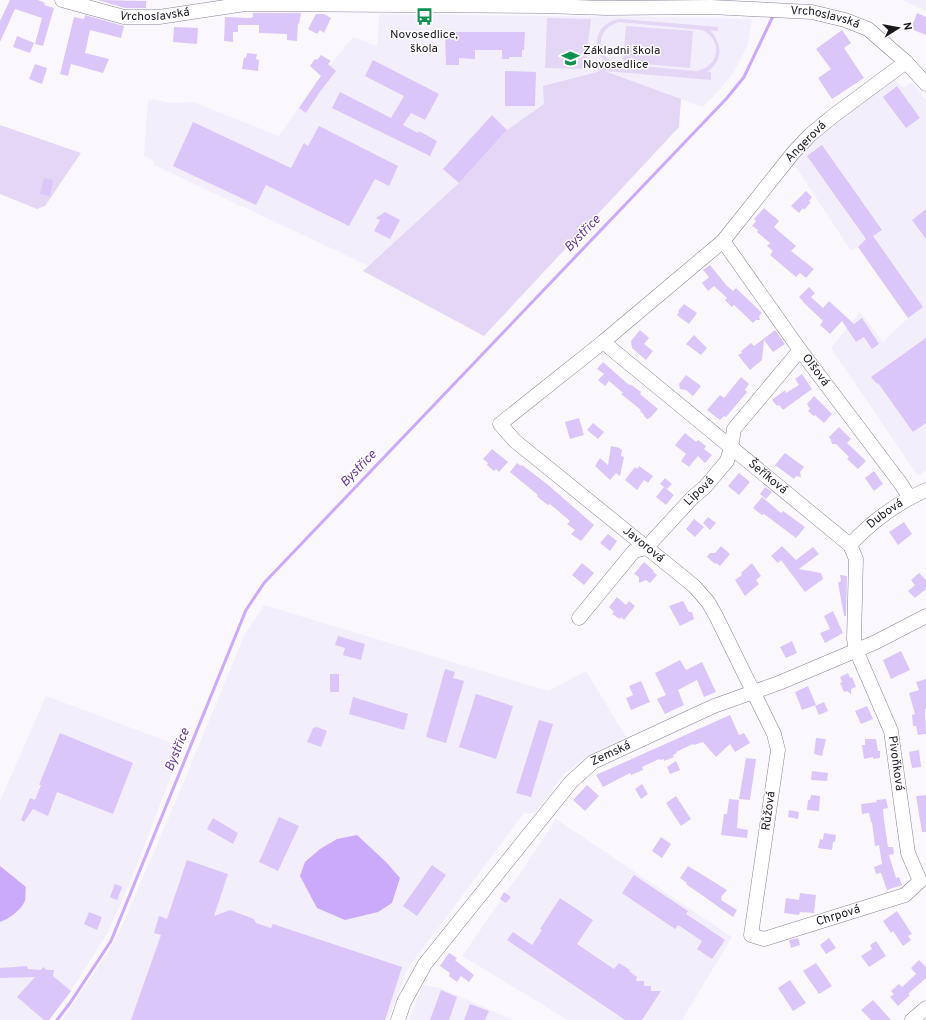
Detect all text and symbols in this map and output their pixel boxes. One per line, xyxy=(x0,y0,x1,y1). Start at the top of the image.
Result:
street label: Vrchoslavská xyxy=(790,3,862,33)
street label: Vrchoslavská xyxy=(117,4,191,26)
bus stop icon: Novosedlice, škola xyxy=(414,6,434,26)
north arrow xyxy=(878,8,918,48)
text: N xyxy=(899,21,914,31)
place label: Novosedlice, škola xyxy=(390,27,458,57)
place label: Základni škola Novosedlice xyxy=(583,43,660,73)
school or university icon: Základni škola Novosedlice xyxy=(560,48,580,68)
street label: Angerová xyxy=(782,118,830,166)
water label: Bystřice xyxy=(562,212,605,256)
street label: Olšová xyxy=(798,351,833,390)
water label: Bystřice xyxy=(338,447,381,491)
street label: Šeříková xyxy=(745,456,791,498)
street label: Lipová xyxy=(681,474,718,509)
street label: Dubová xyxy=(864,496,906,533)
street label: Javorová xyxy=(619,523,667,567)
water label: Bystřice xyxy=(162,726,194,774)
street label: Pivoňková xyxy=(884,735,907,792)
street label: Zemská xyxy=(588,738,633,770)
street label: Růžová xyxy=(758,790,780,832)
street label: Chrpová xyxy=(814,901,862,930)

